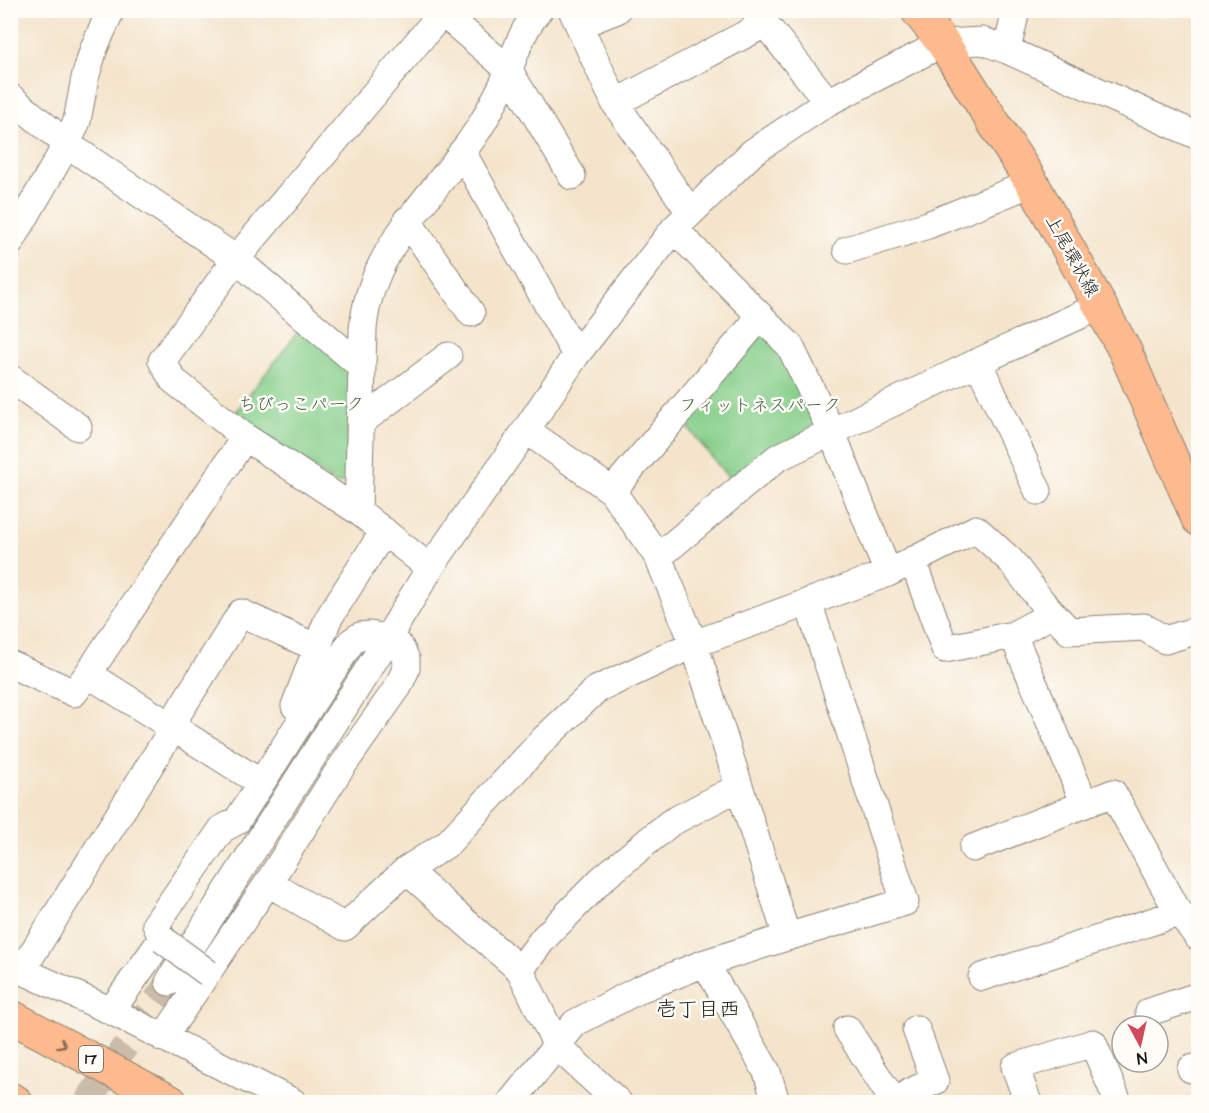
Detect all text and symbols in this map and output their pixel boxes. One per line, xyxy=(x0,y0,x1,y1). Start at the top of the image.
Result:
street label: 上尾環状線 xyxy=(1039,211,1105,301)
park label: ちびっこパーク xyxy=(238,392,364,417)
park label: フィットネスパーク xyxy=(679,393,841,418)
district label: 壱丁目西 xyxy=(656,995,740,1024)
north arrow xyxy=(1110,1014,1170,1074)
one-way arrow xyxy=(56,1037,66,1048)
road number: 17 xyxy=(79,1046,103,1072)
text: N xyxy=(1135,1046,1148,1069)

